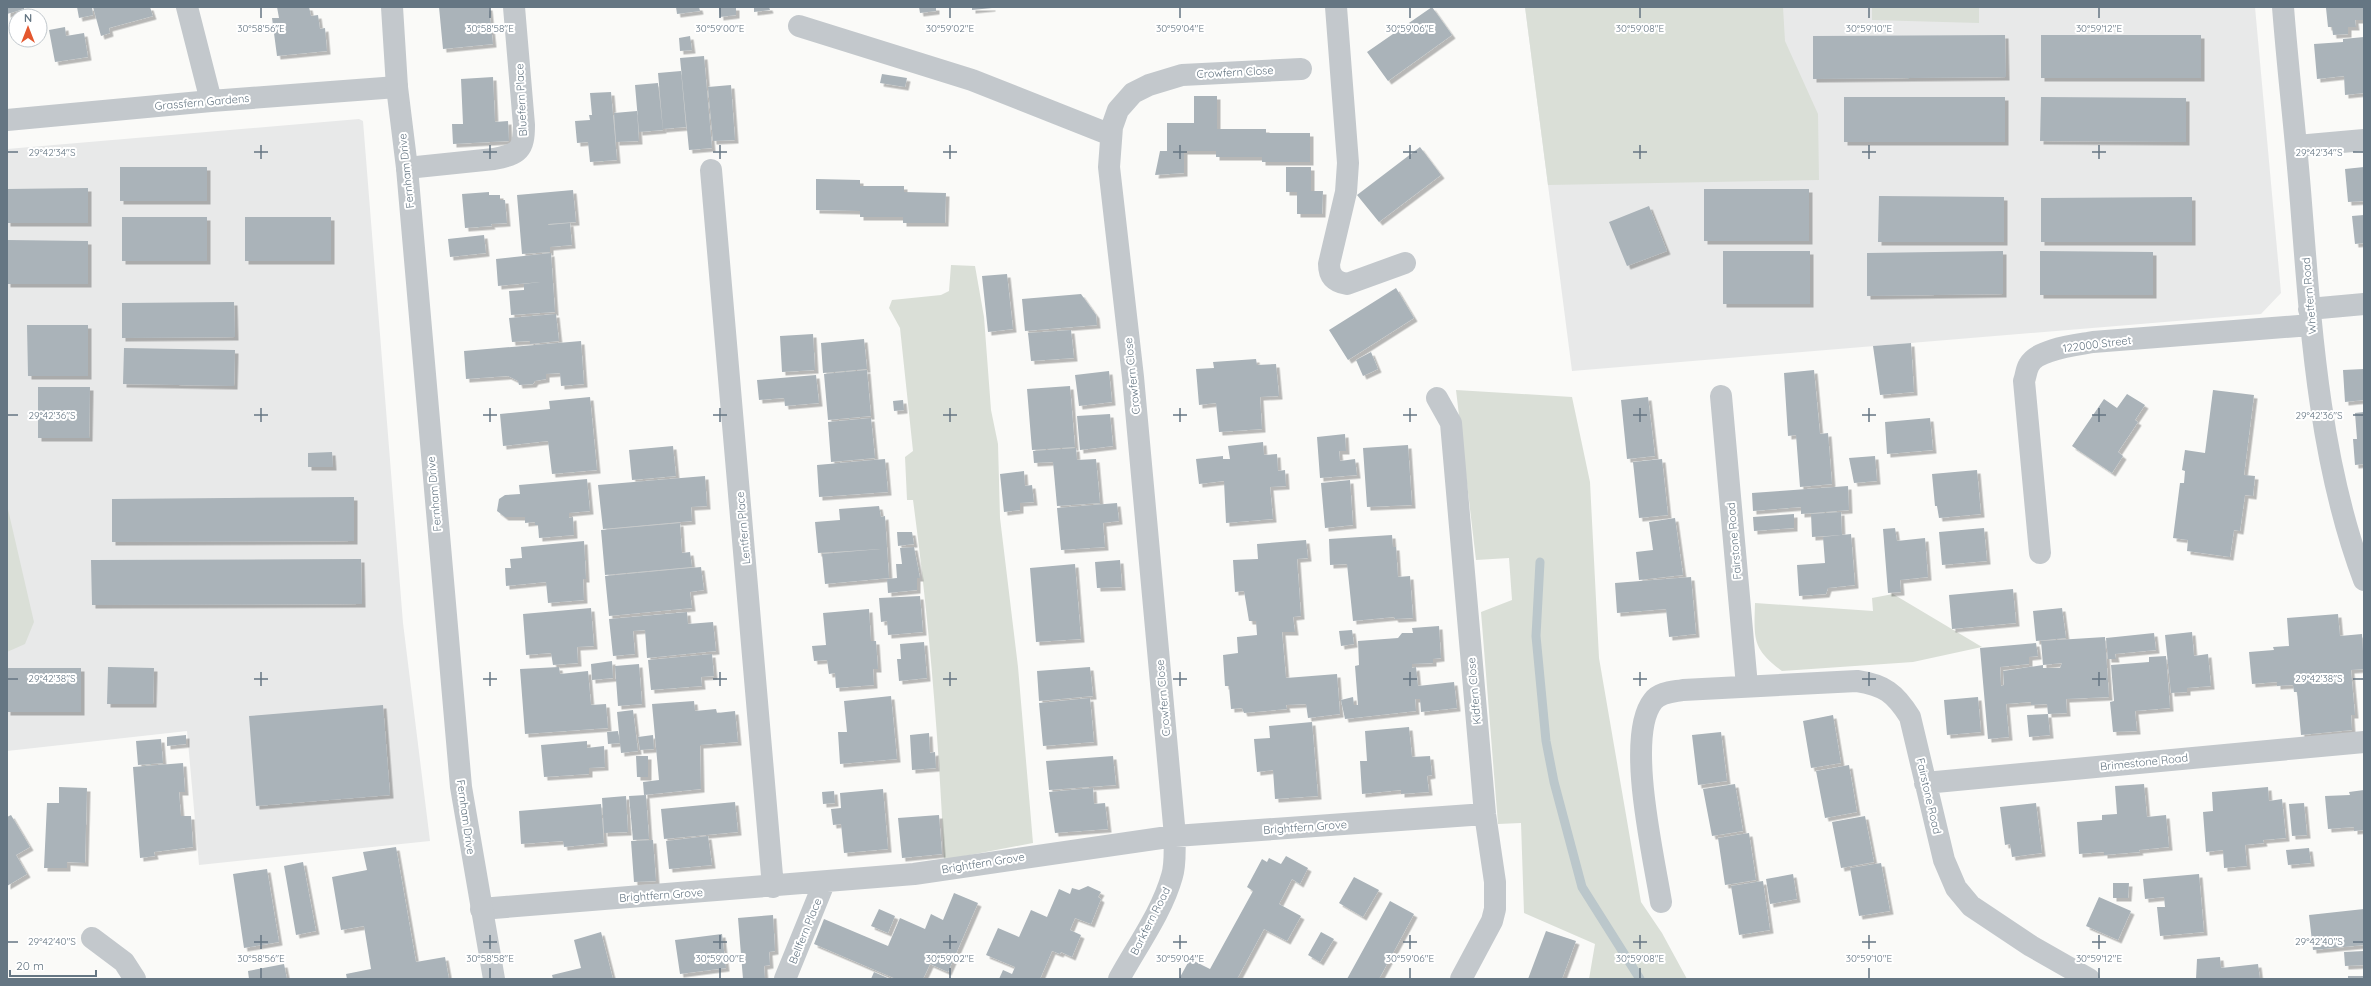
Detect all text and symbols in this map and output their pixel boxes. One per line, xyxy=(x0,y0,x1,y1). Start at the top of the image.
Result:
north arrow xyxy=(8,8,48,48)
text: N xyxy=(24,11,32,25)
text: 30°58'56"E xyxy=(237,22,285,35)
text: 30°58'58"E xyxy=(466,22,514,35)
text: 30°59'00"E xyxy=(696,22,745,35)
text: 30°59'02"E xyxy=(926,22,975,35)
text: 30°59'04"E xyxy=(1156,22,1204,35)
text: 30°59'06"E xyxy=(1386,22,1434,35)
text: 30°59'08"E xyxy=(1616,22,1664,35)
text: 30°59'10"E xyxy=(1846,22,1893,35)
text: 30°59'12"E xyxy=(2076,22,2122,35)
street label: Bluefern Place xyxy=(512,63,530,137)
street label: Crowfern Close xyxy=(1196,63,1274,81)
street label: Grassfern Gardens xyxy=(154,91,250,113)
street label: Fernham Drive xyxy=(395,133,417,209)
text: 29°42'34"S xyxy=(28,146,76,159)
text: 29°42'34"S xyxy=(2295,146,2343,159)
street label: Whetfern Road xyxy=(2299,257,2319,335)
street label: 122000 Street xyxy=(2062,333,2132,355)
street label: Crowfern Close xyxy=(1121,337,1143,415)
text: 29°42'36"S xyxy=(28,409,76,422)
text: 29°42'36"S xyxy=(2295,409,2343,422)
street label: Fernham Drive xyxy=(424,456,444,532)
street label: Lentfern Place xyxy=(733,491,753,565)
street label: Fairstone Road xyxy=(1724,502,1744,580)
street label: Kidfern Close xyxy=(1464,657,1484,725)
street label: Crowfern Close xyxy=(1153,659,1173,737)
text: 29°42'38"S xyxy=(28,672,76,685)
text: 29°42'38"S xyxy=(2295,672,2343,685)
street label: Brimestone Road xyxy=(2099,750,2189,774)
street label: Fairstone Road xyxy=(1913,757,1945,835)
street label: Fernham Drive xyxy=(454,779,478,855)
street label: Brightfern Grove xyxy=(1263,817,1347,837)
street label: Brightfern Grove xyxy=(940,850,1026,876)
street label: Brightfern Grove xyxy=(619,885,703,905)
street label: Barkfern Road xyxy=(1127,885,1173,957)
street label: Bellfern Place xyxy=(786,896,824,966)
text: 29°42'40"S xyxy=(28,935,76,948)
text: 29°42'40"S xyxy=(2295,935,2343,948)
scale bar xyxy=(10,952,96,978)
text: 30°58'56"E xyxy=(237,952,285,965)
text: 30°58'58"E xyxy=(466,952,514,965)
text: 30°59'00"E xyxy=(696,952,745,965)
text: 30°59'02"E xyxy=(926,952,975,965)
text: 30°59'04"E xyxy=(1156,952,1204,965)
text: 30°59'06"E xyxy=(1386,952,1434,965)
text: 30°59'08"E xyxy=(1616,952,1664,965)
text: 30°59'10"E xyxy=(1846,952,1893,965)
text: 30°59'12"E xyxy=(2076,952,2122,965)
text: 20 m xyxy=(16,958,44,973)

